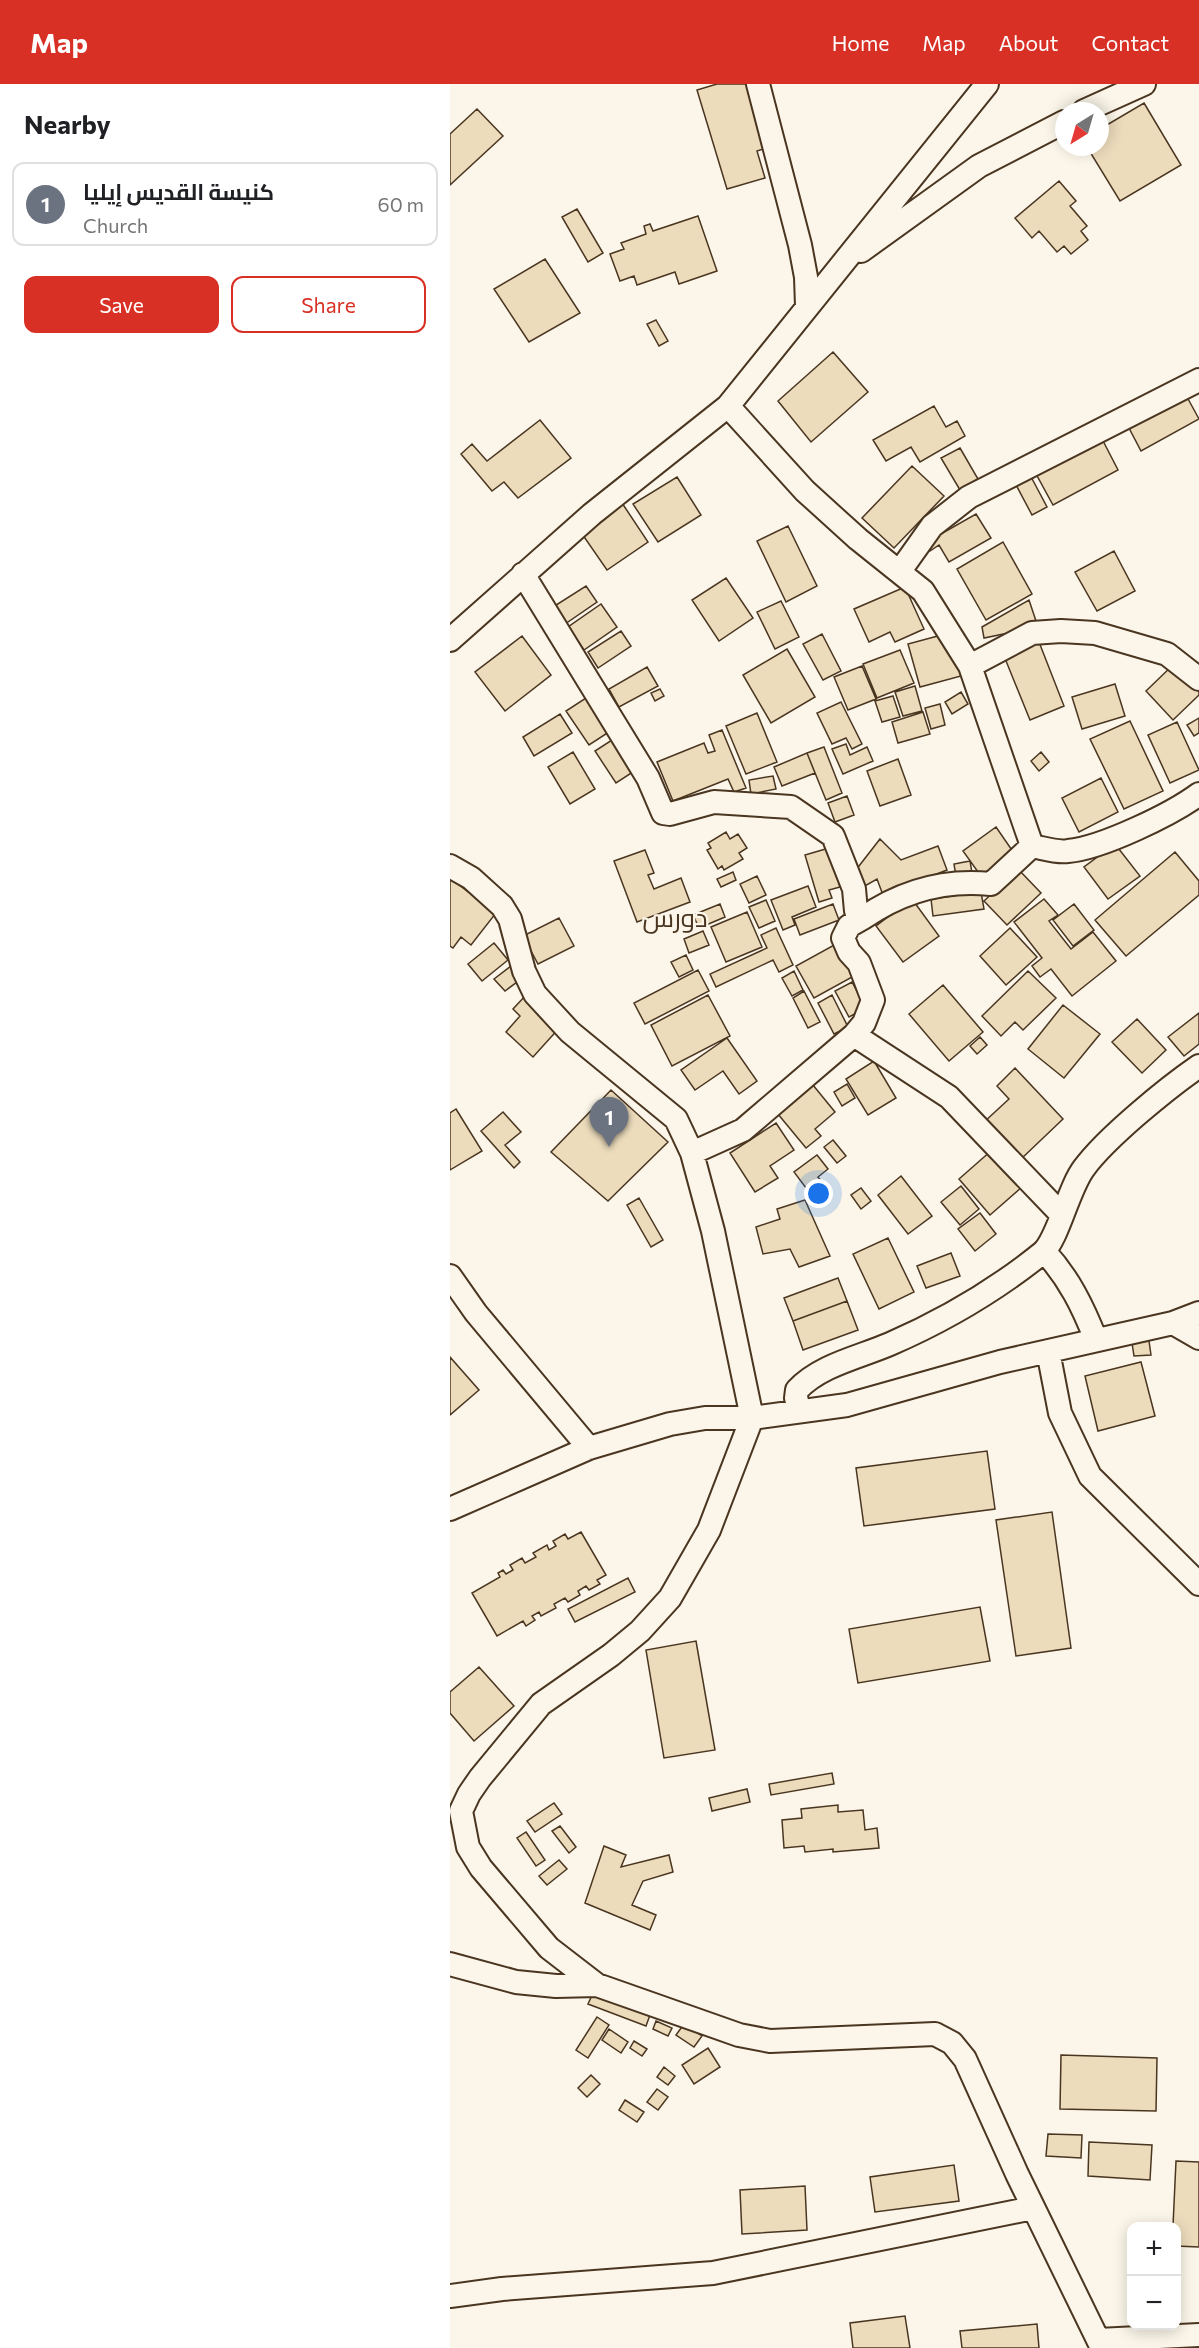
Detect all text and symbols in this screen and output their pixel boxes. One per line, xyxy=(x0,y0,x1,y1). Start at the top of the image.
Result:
text: Map xyxy=(30,25,88,59)
text: Home xyxy=(832,30,889,55)
text: Map xyxy=(922,30,966,55)
text: About xyxy=(999,30,1058,55)
text: Contact xyxy=(1091,30,1169,55)
north arrow xyxy=(1055,102,1109,156)
text: Nearby xyxy=(24,108,111,139)
text: كنيسة القديس إيليا xyxy=(83,178,274,205)
text: 1 xyxy=(41,192,50,216)
text: 60 m xyxy=(378,192,424,216)
text: Church xyxy=(83,213,148,237)
button: Save xyxy=(24,276,219,333)
button: Share xyxy=(231,276,426,333)
district label: دورس xyxy=(642,901,708,934)
pin: 1 xyxy=(590,1098,628,1147)
your location xyxy=(804,1179,833,1208)
map controls xyxy=(1127,2222,1181,2330)
button: + xyxy=(1127,2222,1181,2276)
button: − xyxy=(1127,2276,1181,2330)

